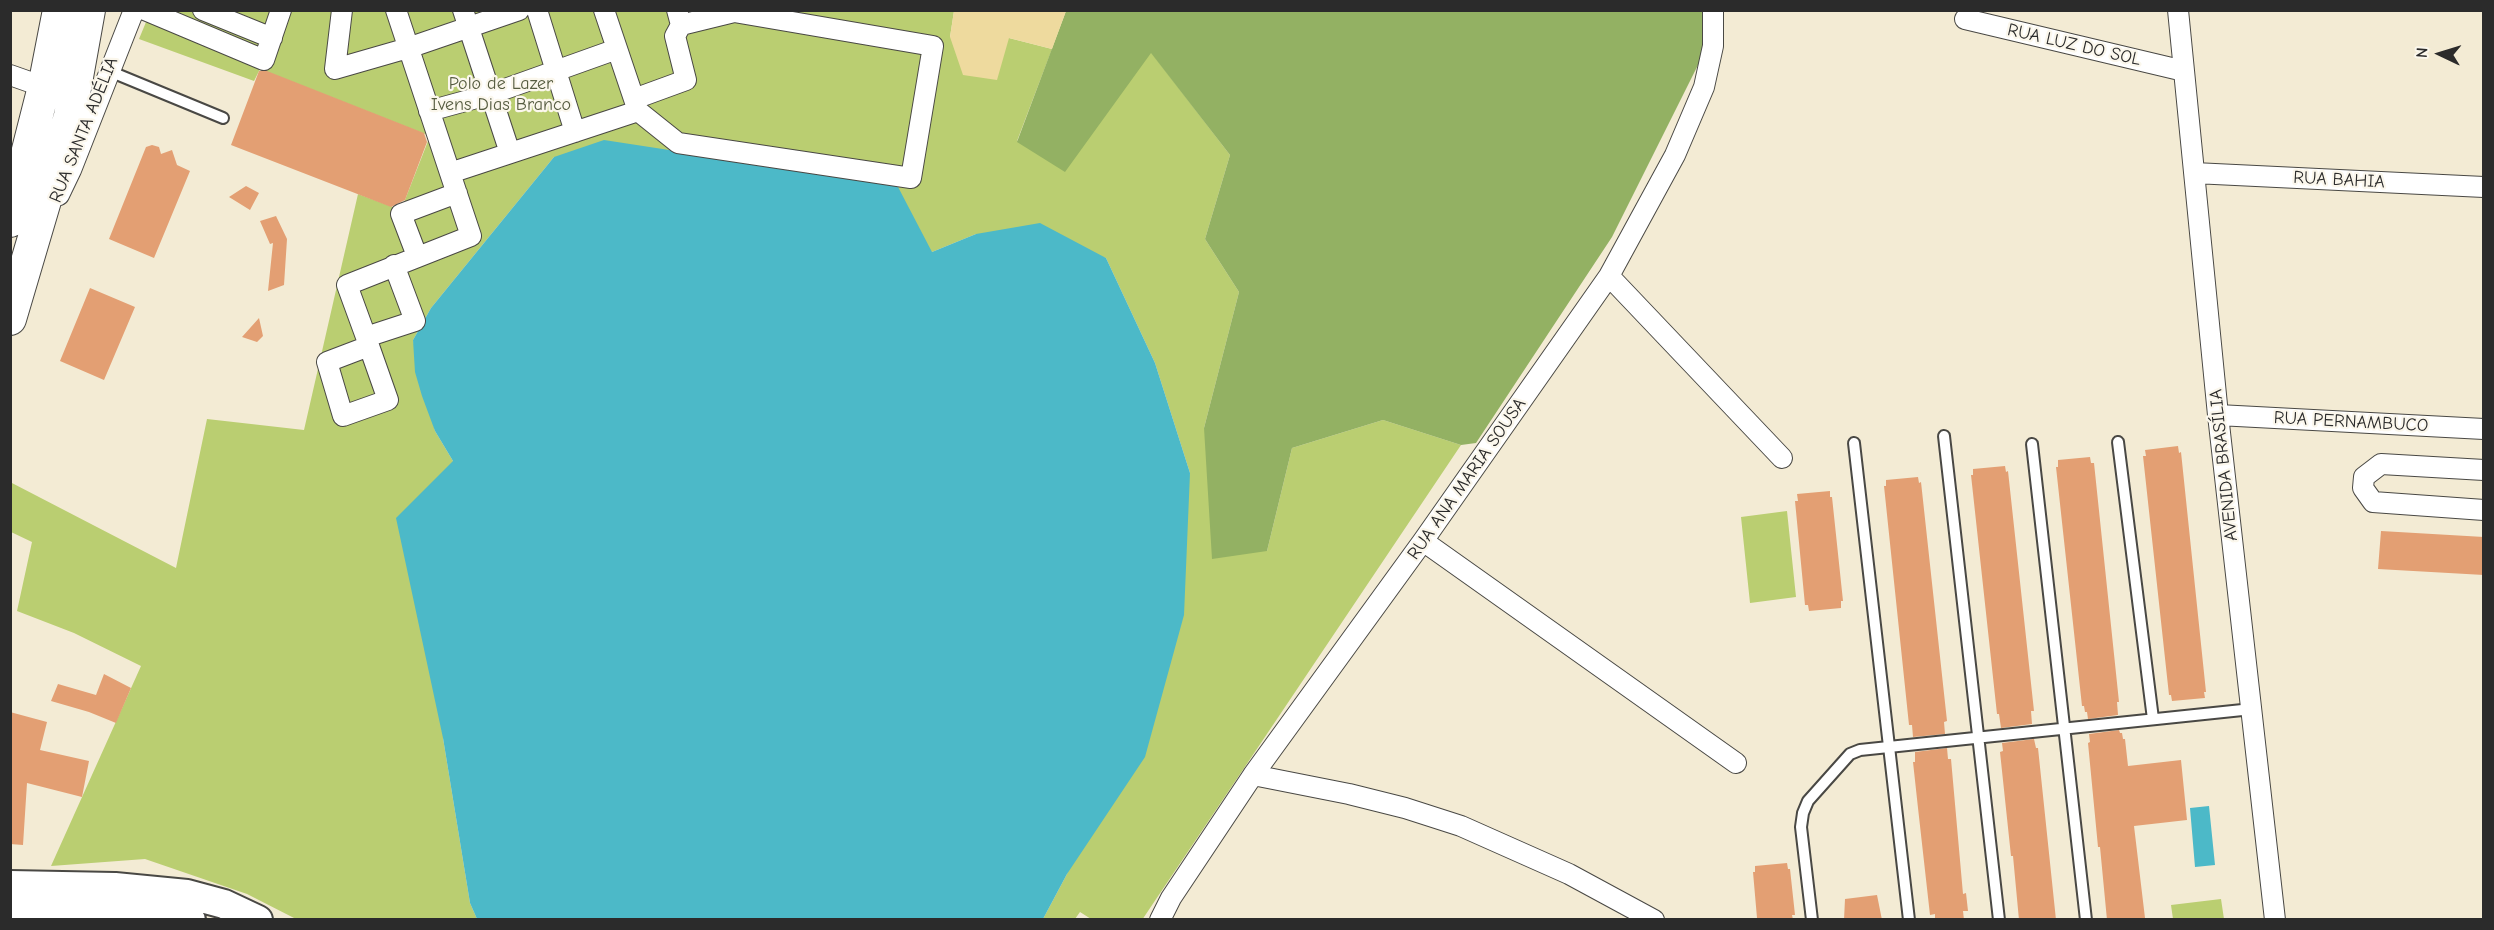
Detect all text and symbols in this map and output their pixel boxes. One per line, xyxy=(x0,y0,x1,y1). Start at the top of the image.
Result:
street label: RUA LUZ DO SOL xyxy=(2005,19,2143,71)
north arrow xyxy=(2410,24,2470,84)
text: N xyxy=(2413,47,2431,59)
street label: RUA SANTA ADÉLIA xyxy=(45,54,123,206)
park label: Polo de Lazer Ivens Dias Branco xyxy=(431,73,571,116)
street label: RUA BAHIA xyxy=(2293,167,2385,193)
street label: AVENIDA BRASÍLIA xyxy=(2205,388,2243,542)
street label: RUA ANA MARIA SOUSA xyxy=(1403,394,1531,564)
street label: RUA PERNAMBUCO xyxy=(2273,407,2429,437)

